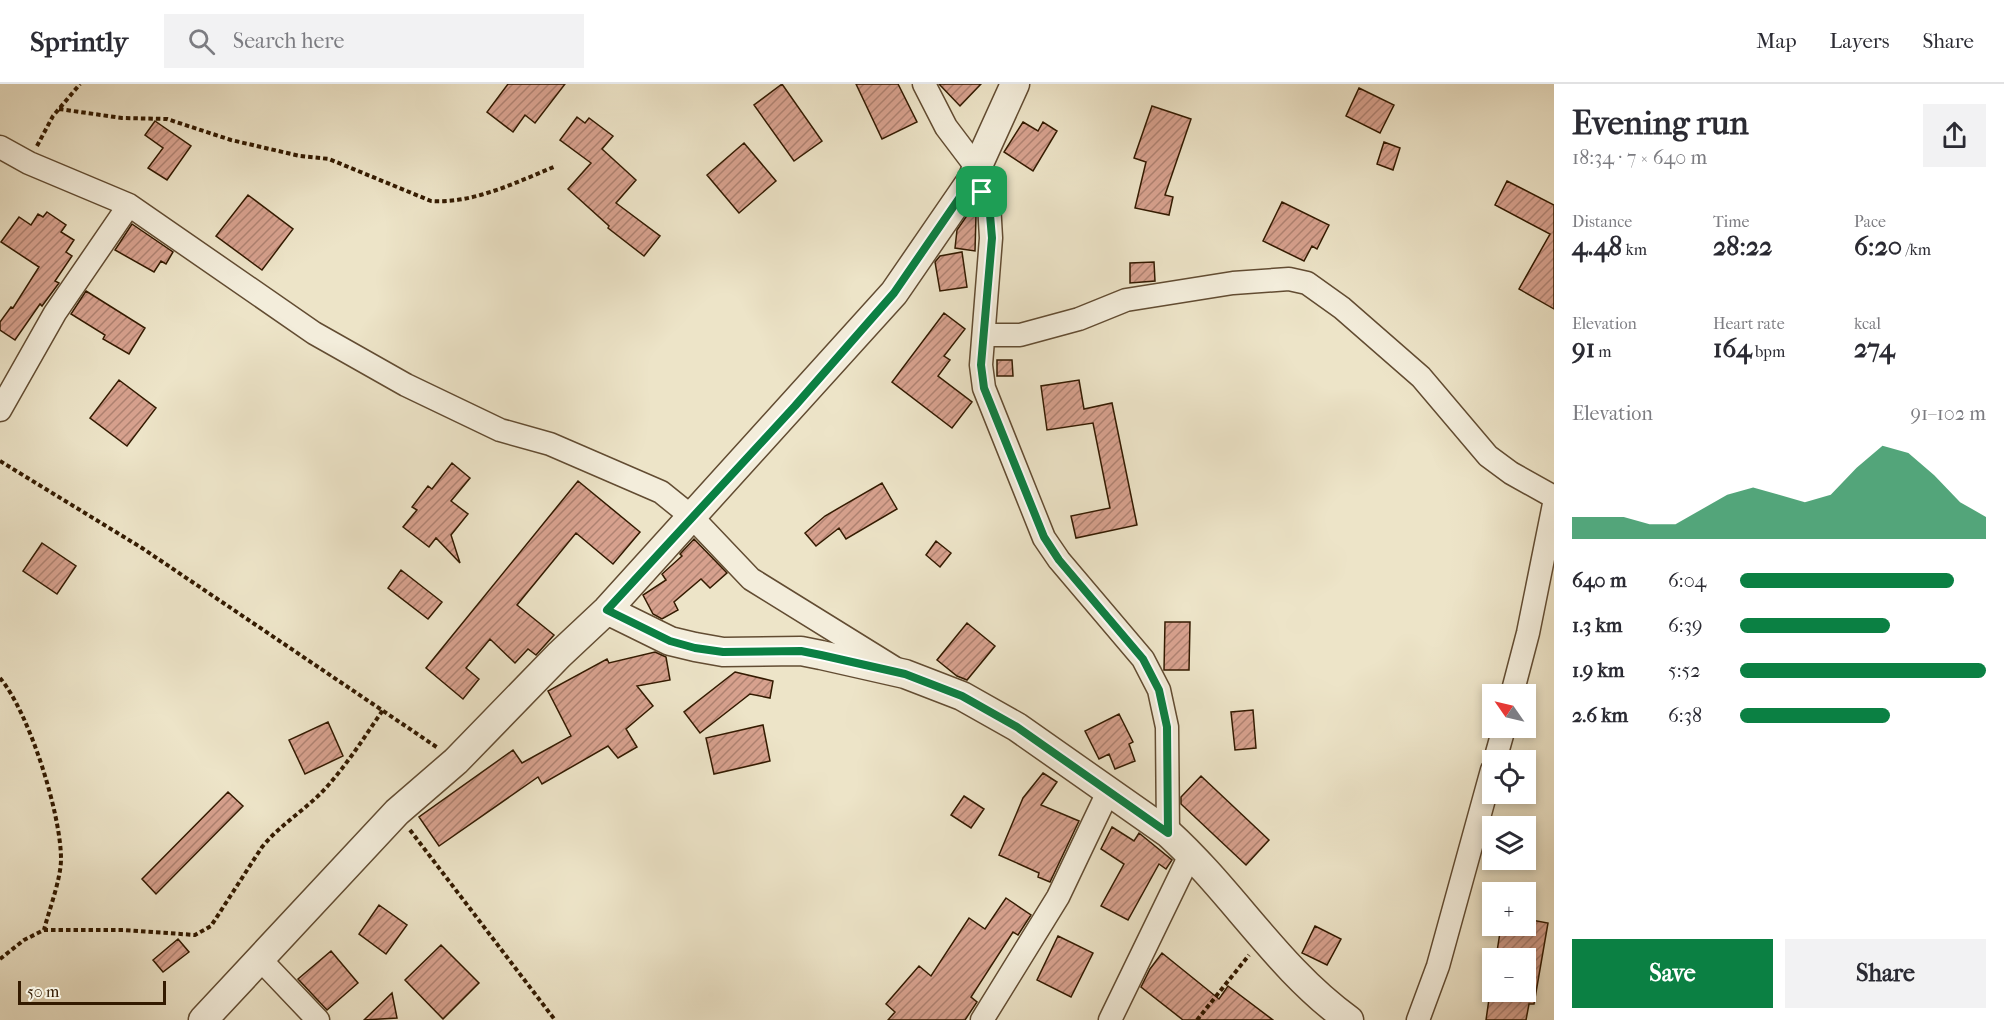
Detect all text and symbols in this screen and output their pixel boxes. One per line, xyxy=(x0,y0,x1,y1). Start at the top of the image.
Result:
search box xyxy=(164,14,584,68)
text: Sprintly xyxy=(30,25,128,58)
icon: search xyxy=(185,25,218,58)
text: Search here xyxy=(233,28,344,54)
text: Map xyxy=(1756,29,1797,53)
text: Layers xyxy=(1830,29,1889,53)
text: Share xyxy=(1922,29,1974,53)
text: Evening run xyxy=(1572,104,1749,143)
button: share xyxy=(1923,104,1986,167)
text: 18:34 · 7 × 640 m xyxy=(1572,146,1707,169)
pin xyxy=(956,166,1007,217)
icon: arrive xyxy=(965,175,998,208)
text: Distance xyxy=(1572,212,1632,231)
text: Time xyxy=(1713,212,1749,231)
text: Pace xyxy=(1854,212,1886,231)
text: 4.48 xyxy=(1572,231,1622,262)
text: 28:22 xyxy=(1713,231,1772,262)
text: 6:20 xyxy=(1854,231,1902,262)
text: km xyxy=(1622,240,1647,259)
text: /km xyxy=(1902,240,1931,259)
text: Elevation xyxy=(1572,314,1637,333)
text: Heart rate xyxy=(1713,314,1785,333)
text: kcal xyxy=(1854,314,1881,333)
text: 91 xyxy=(1572,333,1595,364)
text: 164 xyxy=(1713,333,1752,364)
text: 274 xyxy=(1854,333,1895,364)
text: m xyxy=(1595,342,1612,361)
text: bpm xyxy=(1752,342,1785,361)
text: Elevation xyxy=(1572,402,1653,425)
text: 91–102 m xyxy=(1910,402,1986,425)
text: 640 m xyxy=(1572,569,1627,592)
text: 6:04 xyxy=(1668,569,1706,592)
text: 1.3 km xyxy=(1572,614,1622,637)
text: 6:39 xyxy=(1668,614,1702,637)
text: 1.9 km xyxy=(1572,659,1624,682)
text: 5:52 xyxy=(1668,659,1700,682)
north arrow xyxy=(1482,684,1536,738)
map controls xyxy=(1482,684,1536,1002)
text: 2.6 km xyxy=(1572,704,1628,727)
text: 6:38 xyxy=(1668,704,1702,727)
button: locate xyxy=(1482,750,1536,804)
button: layers xyxy=(1482,816,1536,870)
button: + xyxy=(1482,882,1536,936)
button: Save xyxy=(1572,939,1773,1008)
button: Share xyxy=(1785,939,1986,1008)
button: − xyxy=(1482,948,1536,1002)
scale bar xyxy=(18,978,166,1006)
text: 50 m xyxy=(27,982,59,1001)

